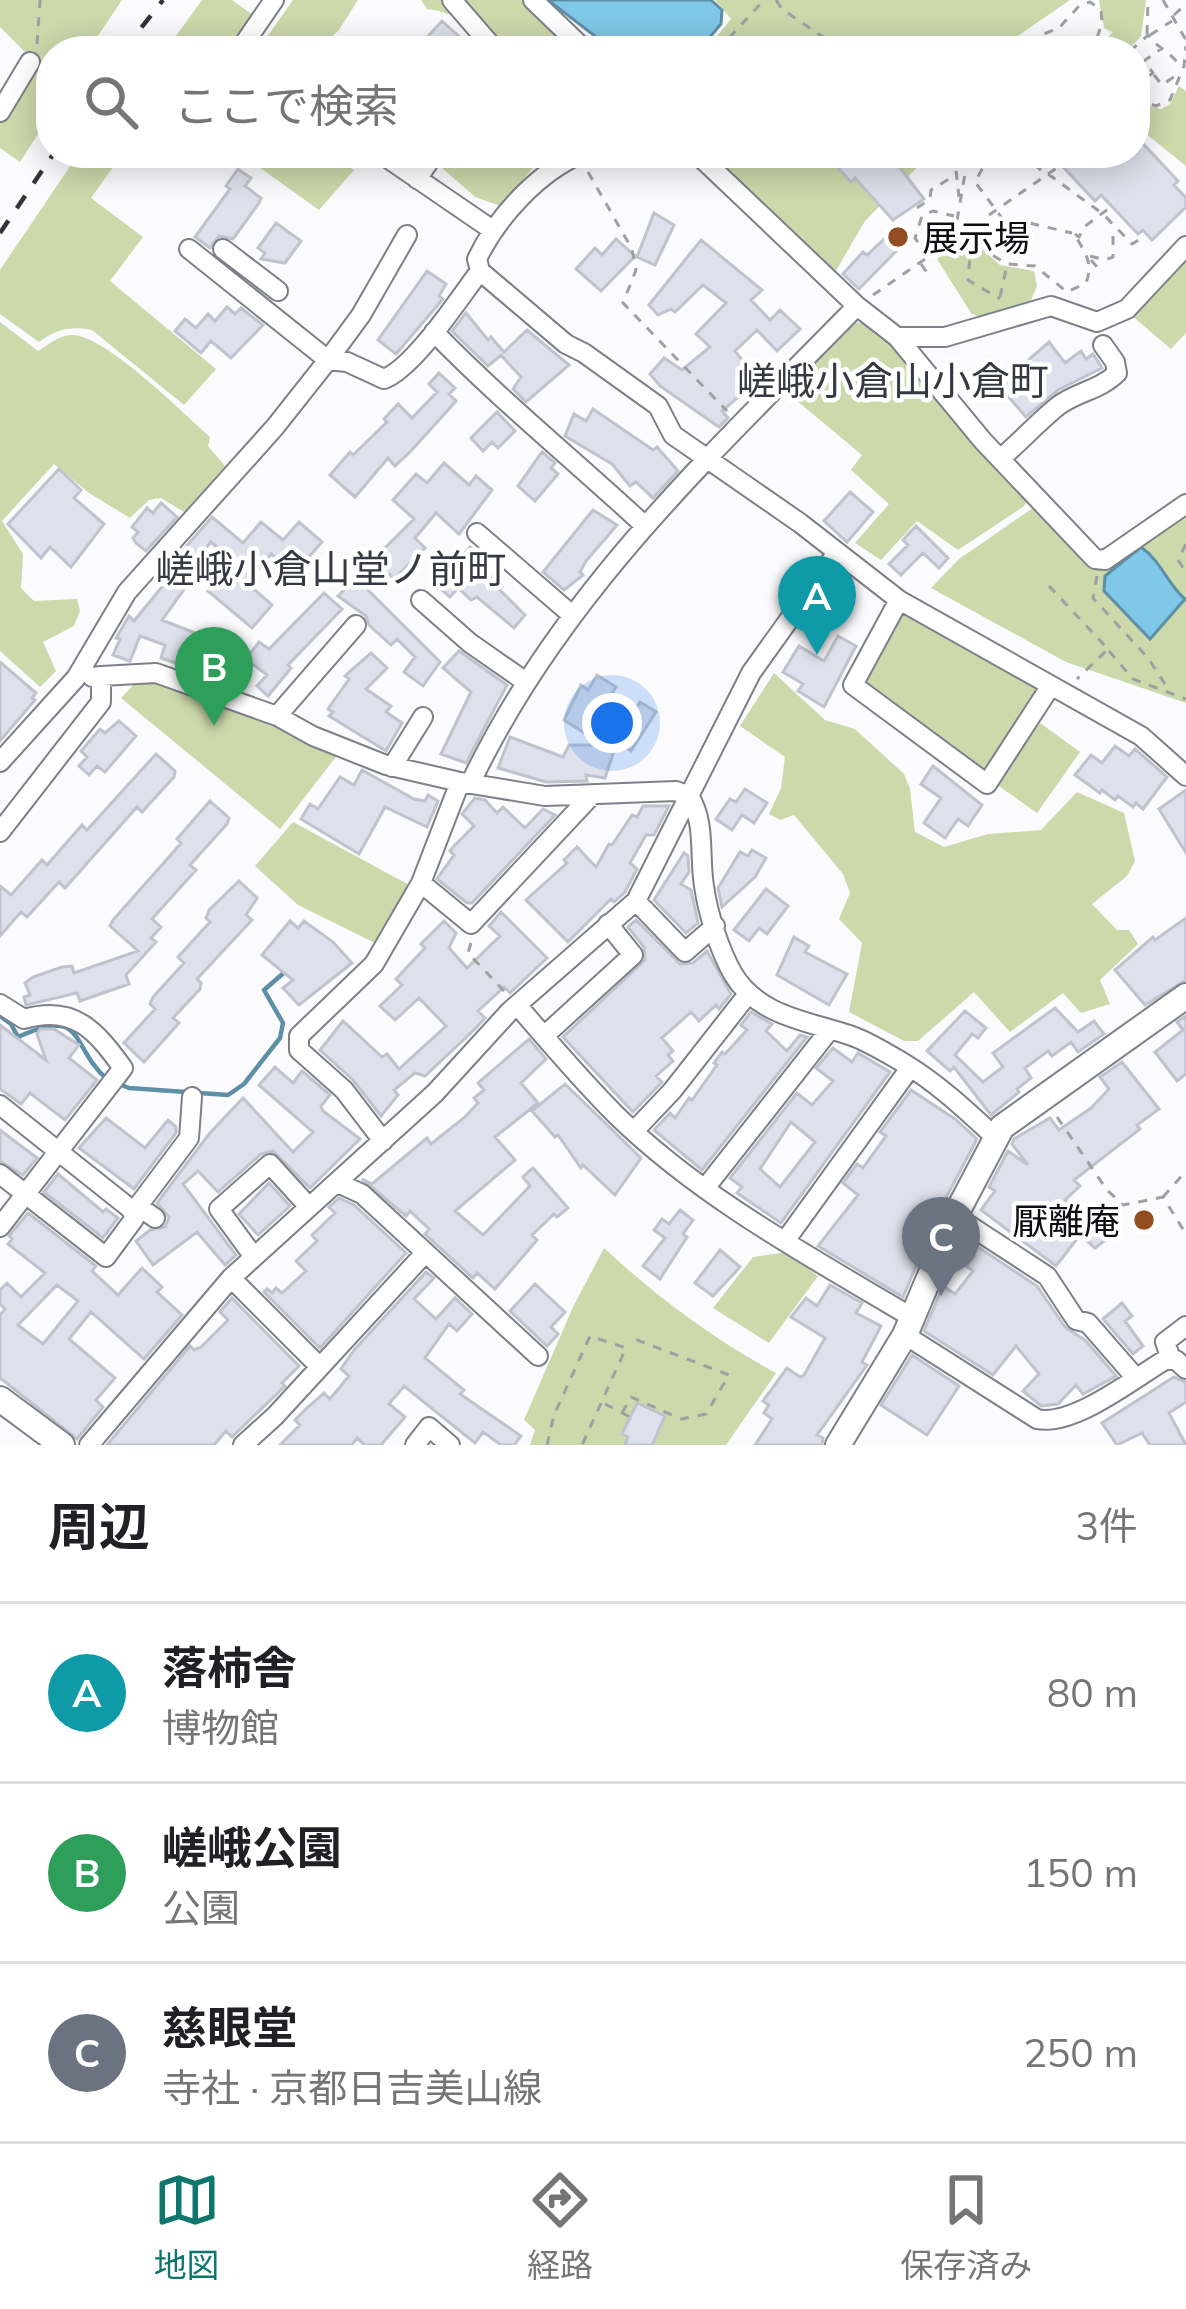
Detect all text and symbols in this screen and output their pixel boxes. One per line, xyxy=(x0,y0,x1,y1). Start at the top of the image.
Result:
search box xyxy=(36,36,1150,168)
icon: search xyxy=(78,69,144,135)
text: ここで検索 xyxy=(174,77,399,133)
place label: 展示場 xyxy=(922,215,1030,260)
marker: 展示場 xyxy=(885,224,911,250)
district label: 嵯峨小倉山小倉町 xyxy=(737,356,1049,405)
district label: 嵯峨小倉山堂ノ前町 xyxy=(155,544,507,593)
pin: A xyxy=(778,556,856,655)
pin: B xyxy=(175,627,253,726)
your location xyxy=(582,693,642,753)
pin: C xyxy=(902,1197,980,1296)
place label: 厭離庵 xyxy=(1012,1198,1120,1243)
marker: 厭離庵 xyxy=(1131,1207,1157,1233)
text: 周辺 xyxy=(48,1494,150,1558)
text: 3件 xyxy=(1076,1501,1138,1550)
text: 落柿舎 xyxy=(162,1639,297,1695)
text: A xyxy=(72,1668,102,1717)
text: 80 m xyxy=(1047,1668,1138,1717)
text: 博物館 xyxy=(162,1703,279,1752)
text: 嵯峨公園 xyxy=(162,1819,342,1875)
text: B xyxy=(74,1848,100,1897)
text: 150 m xyxy=(1023,1848,1138,1897)
text: 公園 xyxy=(162,1883,240,1932)
text: 慈眼堂 xyxy=(162,1999,297,2055)
text: C xyxy=(74,2028,100,2077)
text: 250 m xyxy=(1023,2028,1138,2077)
text: 寺社 · 京都日吉美山線 xyxy=(162,2063,542,2112)
tab: 地図 xyxy=(154,2167,220,2287)
tab: 経路 xyxy=(527,2167,593,2287)
tab: 保存済み xyxy=(900,2167,1032,2287)

